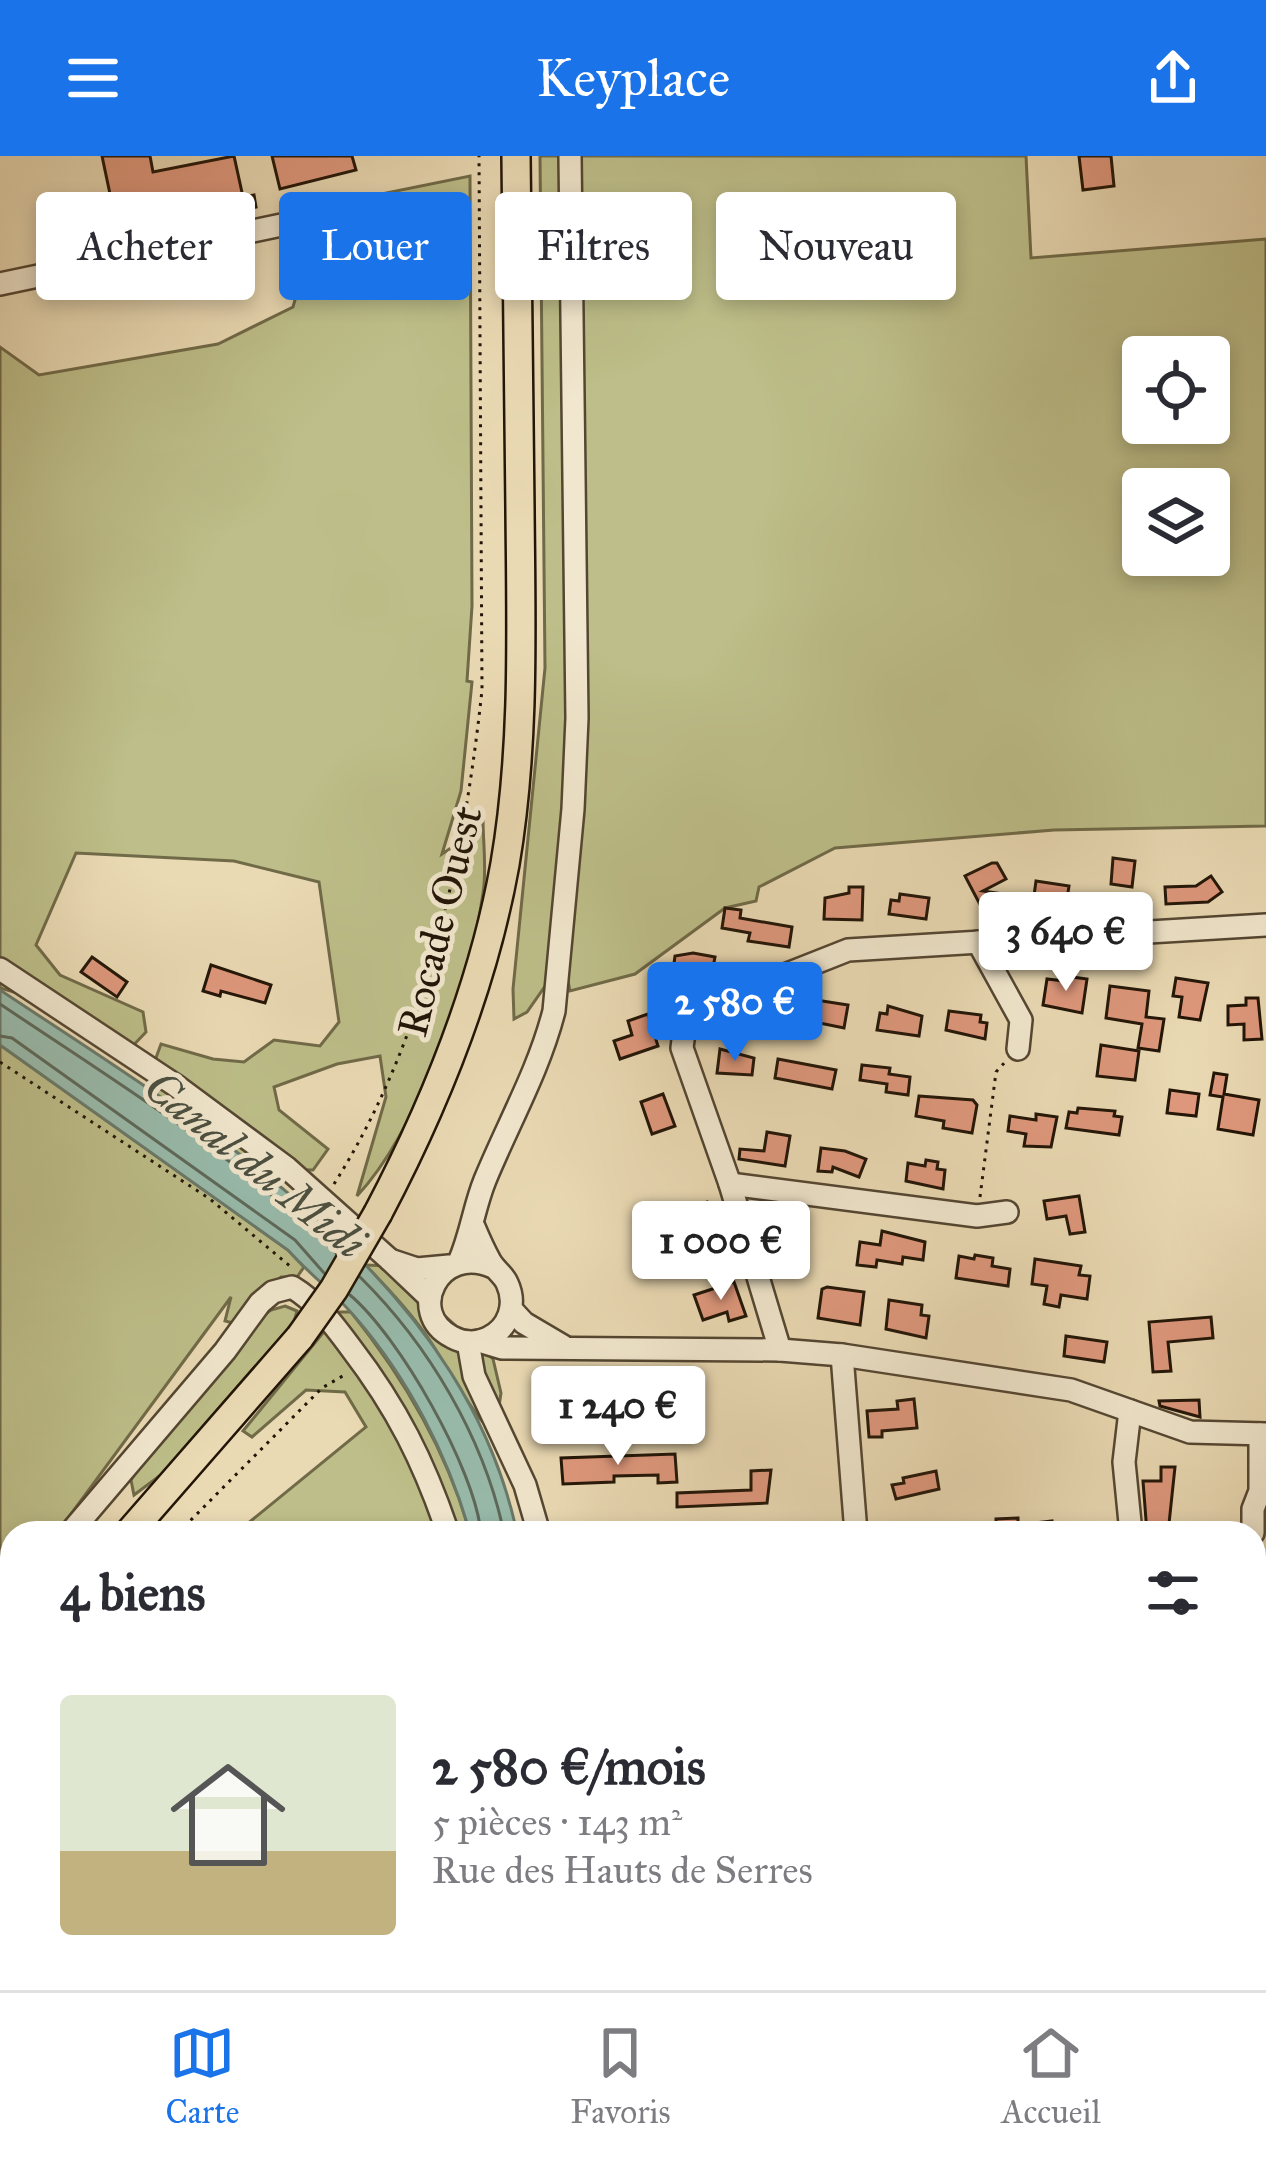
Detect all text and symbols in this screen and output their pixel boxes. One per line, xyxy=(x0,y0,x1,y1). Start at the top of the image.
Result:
icon: menu xyxy=(60,45,126,111)
text: Keyplace xyxy=(536,45,730,111)
icon: share xyxy=(1140,45,1206,111)
chip: Acheter xyxy=(36,192,255,300)
chip: Louer xyxy=(279,192,471,300)
chip: Filtres xyxy=(495,192,692,300)
chip: Nouveau xyxy=(716,192,956,300)
map controls xyxy=(1122,336,1230,576)
button: locate xyxy=(1122,336,1230,444)
button: layers xyxy=(1122,468,1230,576)
street label: Rocade Ouest xyxy=(386,800,494,1042)
pin: 3 640 € xyxy=(955,892,1177,994)
text: 3 640 € xyxy=(1006,907,1126,955)
pin: 2 580 € xyxy=(624,962,846,1064)
text: 2 580 € xyxy=(674,977,796,1025)
water label: Canal du Midi xyxy=(134,1058,377,1270)
pin: 1 000 € xyxy=(610,1201,832,1303)
text: 1 000 € xyxy=(659,1216,783,1264)
pin: 1 240 € xyxy=(507,1366,729,1468)
text: 1 240 € xyxy=(558,1381,678,1429)
icon: filters xyxy=(1140,1560,1206,1626)
text: 4 biens xyxy=(60,1562,205,1624)
text: 2 580 €/mois xyxy=(432,1736,706,1798)
icon: home xyxy=(156,1743,300,1887)
text: 5 pièces · 143 m² xyxy=(432,1798,682,1846)
text: Rue des Hauts de Serres xyxy=(432,1846,813,1894)
tab: Carte xyxy=(165,2020,240,2132)
tab: Favoris xyxy=(570,2020,671,2132)
tab: Accueil xyxy=(1001,2020,1101,2132)

